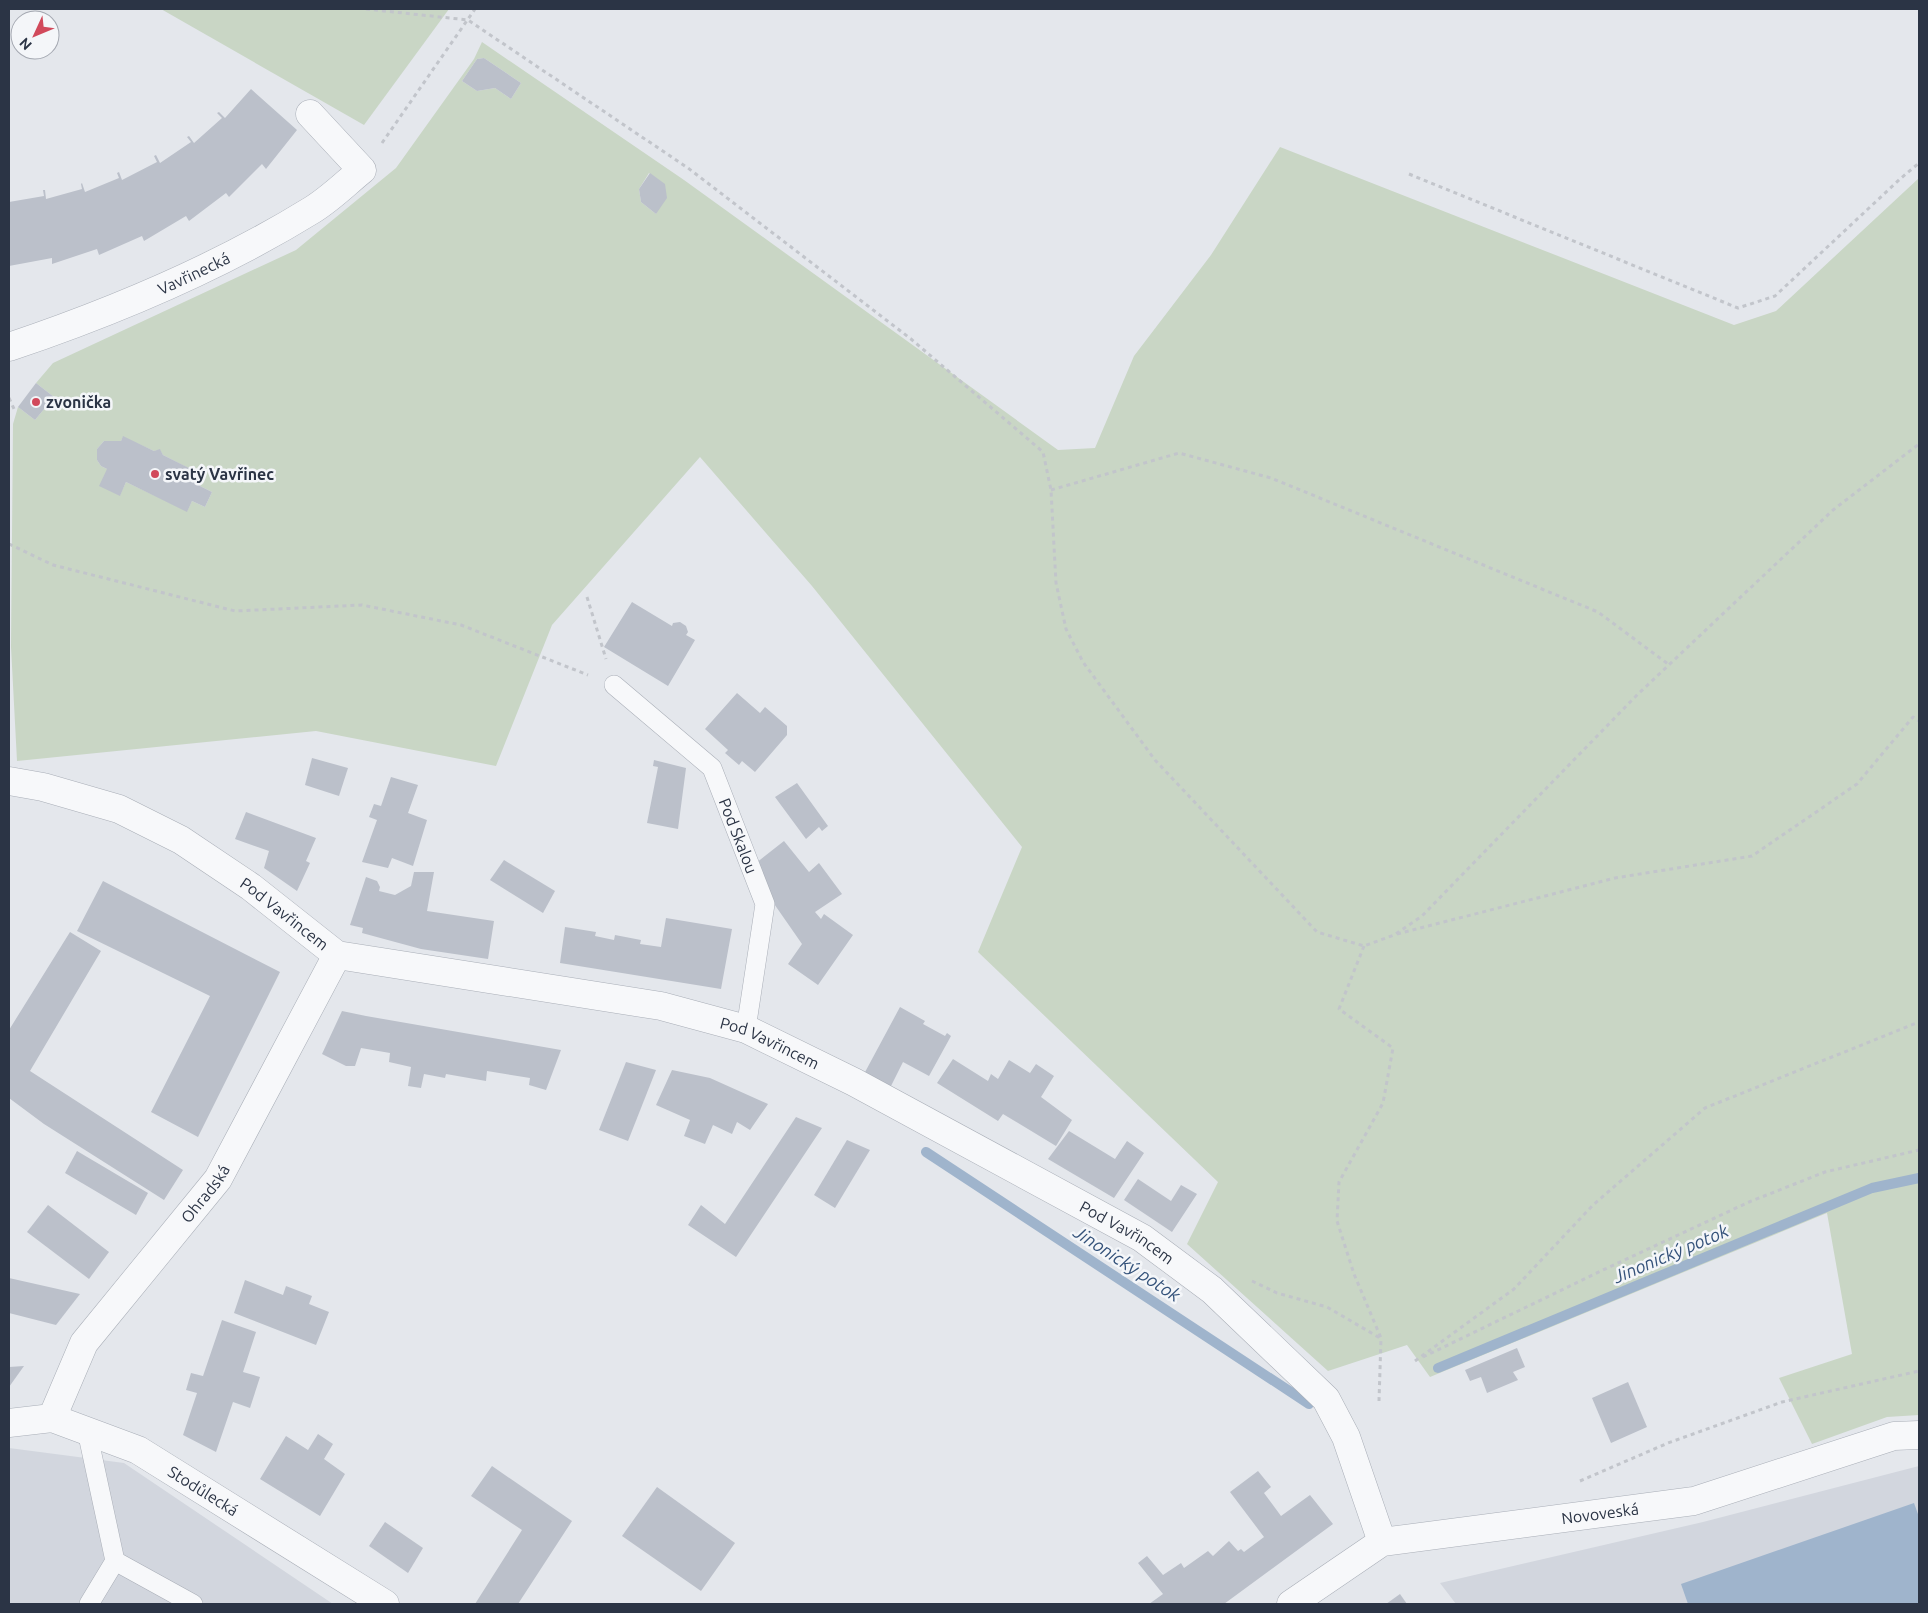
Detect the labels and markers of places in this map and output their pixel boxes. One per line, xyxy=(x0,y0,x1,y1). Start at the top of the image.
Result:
place label: zvonička xyxy=(46,393,111,411)
marker: zvonička xyxy=(30,396,42,408)
place label: svatý Vavřinec xyxy=(165,465,274,483)
marker: svatý Vavřinec xyxy=(149,468,161,480)

